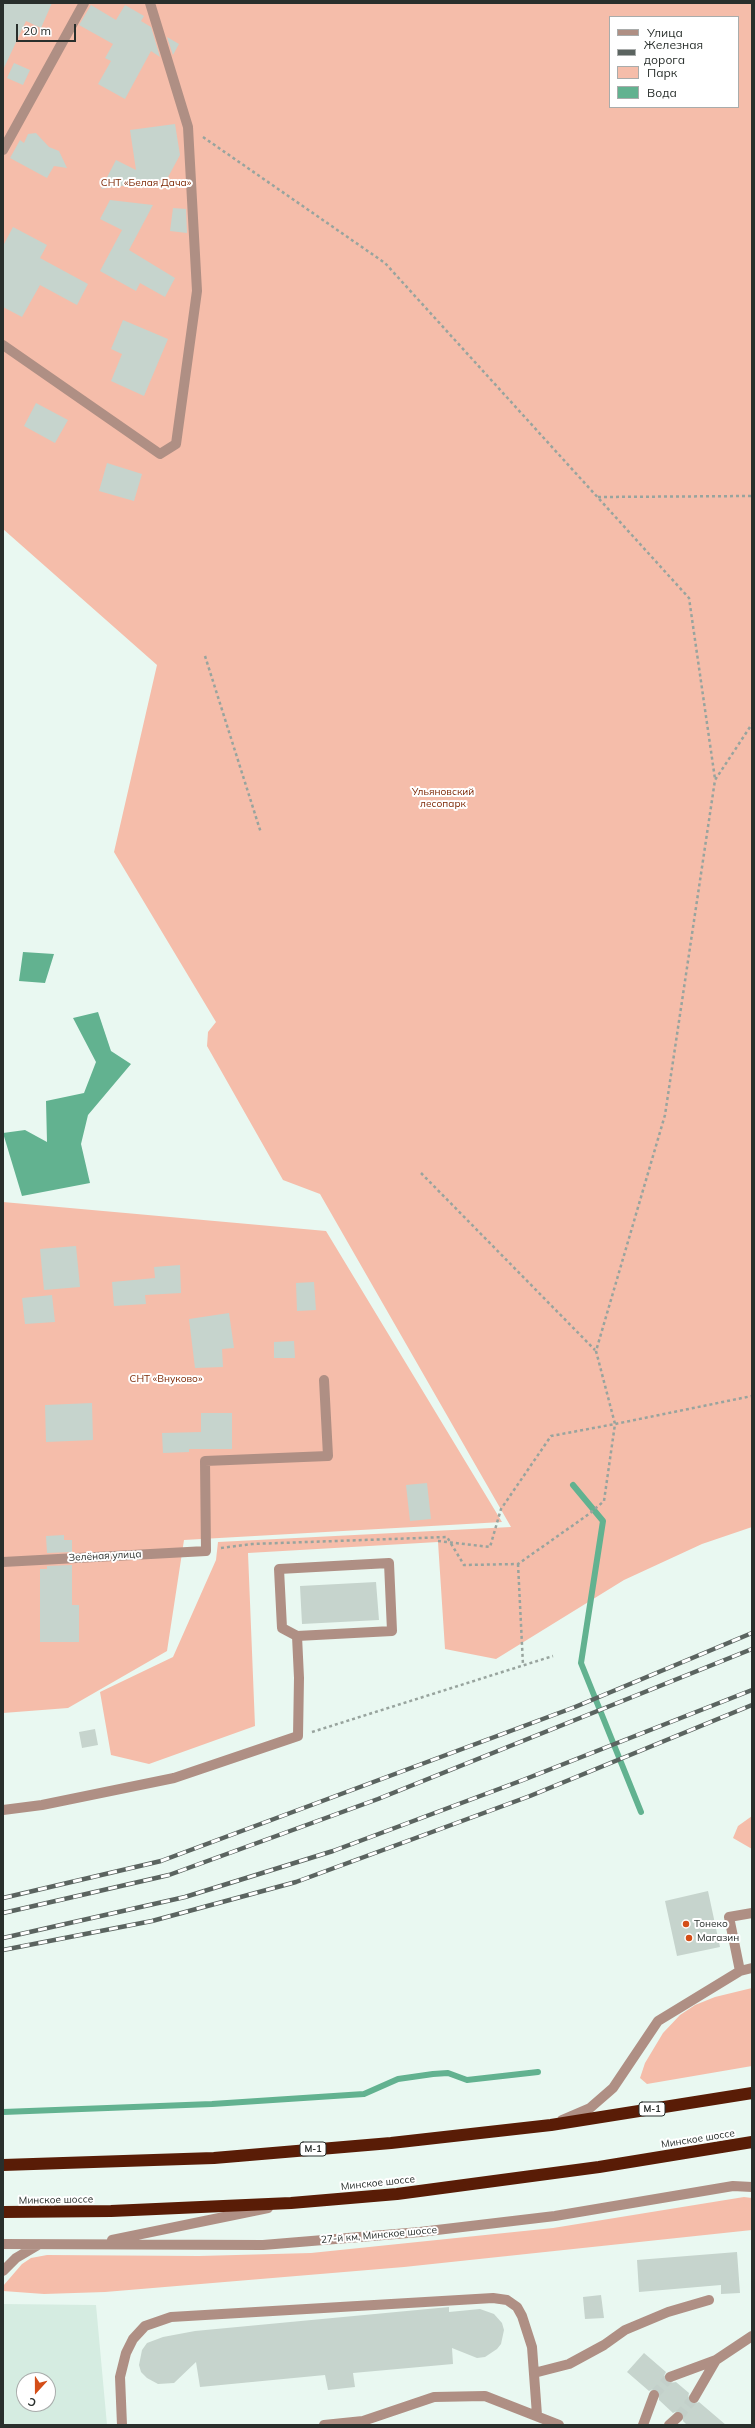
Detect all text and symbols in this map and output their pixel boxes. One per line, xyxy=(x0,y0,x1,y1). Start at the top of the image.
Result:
scale bar xyxy=(18,16,78,42)
legend xyxy=(609,16,739,108)
text: 20 m xyxy=(23,23,51,38)
text: Улица xyxy=(647,25,683,40)
text: Железная дорога xyxy=(644,37,703,67)
text: Парк xyxy=(647,65,677,80)
text: Вода xyxy=(647,85,677,100)
park label: СНТ «Белая Дача» xyxy=(101,177,191,189)
park label: Ульяновский лесопарк xyxy=(412,786,474,810)
park label: СНТ «Внуково» xyxy=(130,1373,202,1385)
street label: Зелёная улица xyxy=(68,1548,142,1564)
place label: Тонеко xyxy=(694,1918,728,1930)
marker: Тонеко xyxy=(681,1919,691,1929)
place label: Магазин xyxy=(697,1932,739,1944)
marker: Магазин xyxy=(684,1933,694,1943)
road number: М-1 xyxy=(639,2102,665,2116)
street label: Минское шоссе xyxy=(660,2127,736,2151)
road number: М-1 xyxy=(300,2142,326,2156)
street label: Минское шоссе xyxy=(340,2173,416,2193)
street label: Минское шоссе xyxy=(19,2193,93,2207)
street label: 27-й км, Минское шоссе xyxy=(321,2224,437,2246)
north arrow xyxy=(16,2372,56,2412)
text: С xyxy=(26,2394,38,2410)

